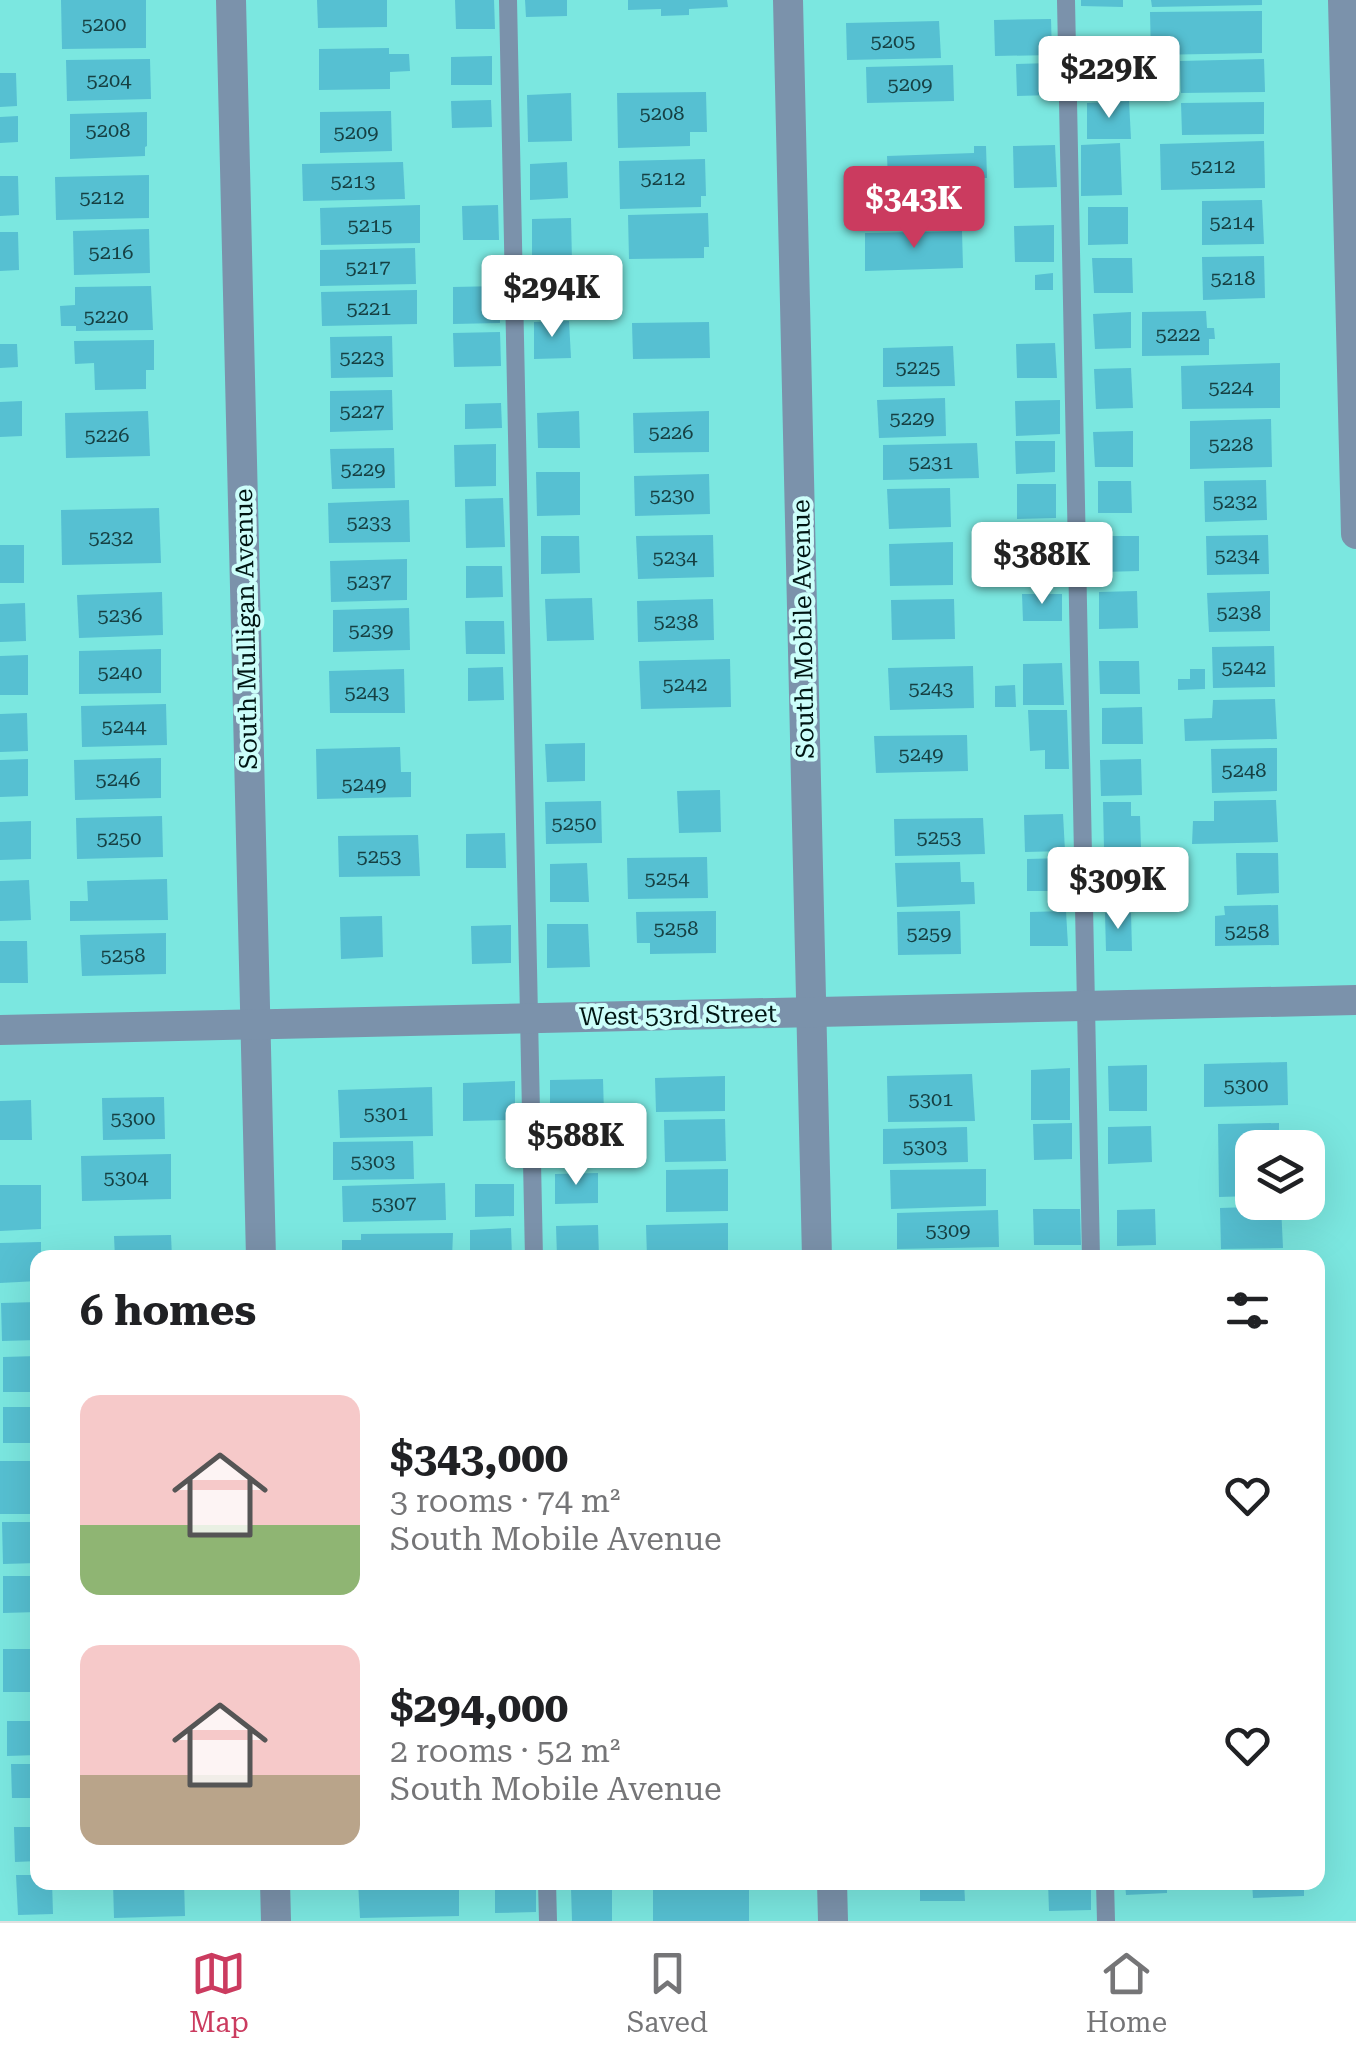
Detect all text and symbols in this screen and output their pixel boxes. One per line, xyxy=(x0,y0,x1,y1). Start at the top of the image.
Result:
house number: 5200 xyxy=(82,12,126,36)
house number: 5205 xyxy=(871,29,915,53)
pin: $229K xyxy=(1039,36,1179,121)
text: $229K xyxy=(1061,49,1157,87)
house number: 5204 xyxy=(87,68,132,92)
house number: 5209 xyxy=(888,72,932,96)
house number: 5208 xyxy=(640,101,684,125)
house number: 5208 xyxy=(86,118,130,142)
house number: 5209 xyxy=(334,120,378,144)
house number: 5212 xyxy=(1191,154,1235,178)
house number: 5212 xyxy=(641,166,685,190)
pin: $343K xyxy=(844,166,984,251)
house number: 5213 xyxy=(331,169,375,193)
text: $343K xyxy=(866,179,962,217)
house number: 5212 xyxy=(80,185,124,209)
house number: 5214 xyxy=(1210,210,1255,234)
house number: 5215 xyxy=(348,213,392,237)
house number: 5216 xyxy=(89,240,133,264)
house number: 5217 xyxy=(346,255,390,279)
pin: $294K xyxy=(482,255,622,340)
house number: 5218 xyxy=(1211,266,1255,290)
text: $294K xyxy=(504,268,600,306)
house number: 5221 xyxy=(347,296,391,320)
house number: 5220 xyxy=(84,304,128,328)
house number: 5222 xyxy=(1156,322,1200,346)
house number: 5223 xyxy=(340,345,384,369)
house number: 5225 xyxy=(896,355,940,379)
house number: 5224 xyxy=(1209,375,1254,399)
house number: 5227 xyxy=(340,399,384,423)
house number: 5229 xyxy=(890,406,934,430)
house number: 5226 xyxy=(649,420,693,444)
house number: 5226 xyxy=(85,423,129,447)
house number: 5228 xyxy=(1209,432,1253,456)
house number: 5231 xyxy=(909,450,953,474)
house number: 5229 xyxy=(341,457,385,481)
house number: 5230 xyxy=(650,483,694,507)
street label: South Mulligan Avenue xyxy=(229,488,263,770)
house number: 5232 xyxy=(1213,489,1257,513)
street label: South Mobile Avenue xyxy=(786,499,820,759)
house number: 5233 xyxy=(347,510,391,534)
pin: $388K xyxy=(972,522,1112,607)
house number: 5232 xyxy=(89,525,133,549)
text: $388K xyxy=(994,535,1090,573)
house number: 5234 xyxy=(1215,543,1260,567)
house number: 5234 xyxy=(653,545,698,569)
house number: 5237 xyxy=(347,569,391,593)
house number: 5238 xyxy=(1217,600,1261,624)
house number: 5236 xyxy=(98,603,142,627)
house number: 5238 xyxy=(654,609,698,633)
house number: 5239 xyxy=(349,618,393,642)
house number: 5242 xyxy=(1222,655,1266,679)
house number: 5240 xyxy=(98,660,142,684)
house number: 5242 xyxy=(663,672,707,696)
house number: 5243 xyxy=(909,676,953,700)
house number: 5243 xyxy=(345,680,389,704)
house number: 5244 xyxy=(102,714,147,738)
house number: 5249 xyxy=(899,742,943,766)
house number: 5248 xyxy=(1222,758,1266,782)
house number: 5246 xyxy=(96,767,140,791)
house number: 5249 xyxy=(342,772,386,796)
house number: 5250 xyxy=(552,811,596,835)
house number: 5253 xyxy=(917,825,961,849)
house number: 5250 xyxy=(97,826,141,850)
house number: 5253 xyxy=(357,844,401,868)
pin: $309K xyxy=(1048,847,1188,932)
text: $309K xyxy=(1070,860,1166,898)
house number: 5254 xyxy=(645,866,690,890)
house number: 5258 xyxy=(654,916,698,940)
house number: 5258 xyxy=(1225,919,1269,943)
house number: 5259 xyxy=(907,921,951,945)
house number: 5258 xyxy=(101,943,145,967)
street label: West 53rd Street xyxy=(579,999,777,1031)
house number: 5300 xyxy=(1224,1073,1268,1097)
house number: 5301 xyxy=(909,1087,953,1111)
house number: 5301 xyxy=(364,1101,408,1125)
pin: $588K xyxy=(506,1103,646,1188)
house number: 5300 xyxy=(111,1106,155,1130)
text: $588K xyxy=(528,1116,624,1154)
map controls xyxy=(1235,1130,1325,1220)
button: layers xyxy=(1235,1130,1325,1220)
house number: 5303 xyxy=(903,1134,947,1158)
house number: 5303 xyxy=(351,1149,395,1173)
house number: 5304 xyxy=(104,1165,149,1189)
house number: 5307 xyxy=(372,1191,416,1215)
house number: 5309 xyxy=(926,1218,970,1242)
icon: filters xyxy=(1220,1283,1275,1338)
text: 6 homes xyxy=(80,1286,256,1335)
text: $343,000 xyxy=(390,1433,568,1482)
icon: home xyxy=(160,1435,280,1555)
icon: heart xyxy=(1220,1468,1275,1523)
text: 3 rooms · 74 m² xyxy=(390,1482,620,1520)
text: South Mobile Avenue xyxy=(390,1520,722,1558)
text: $294,000 xyxy=(390,1683,568,1732)
icon: home xyxy=(160,1685,280,1805)
icon: heart xyxy=(1220,1718,1275,1773)
text: 2 rooms · 52 m² xyxy=(390,1732,620,1770)
text: South Mobile Avenue xyxy=(390,1770,722,1808)
tab: Map xyxy=(189,1946,249,2039)
tab: Saved xyxy=(627,1946,708,2039)
tab: Home xyxy=(1086,1946,1167,2039)

